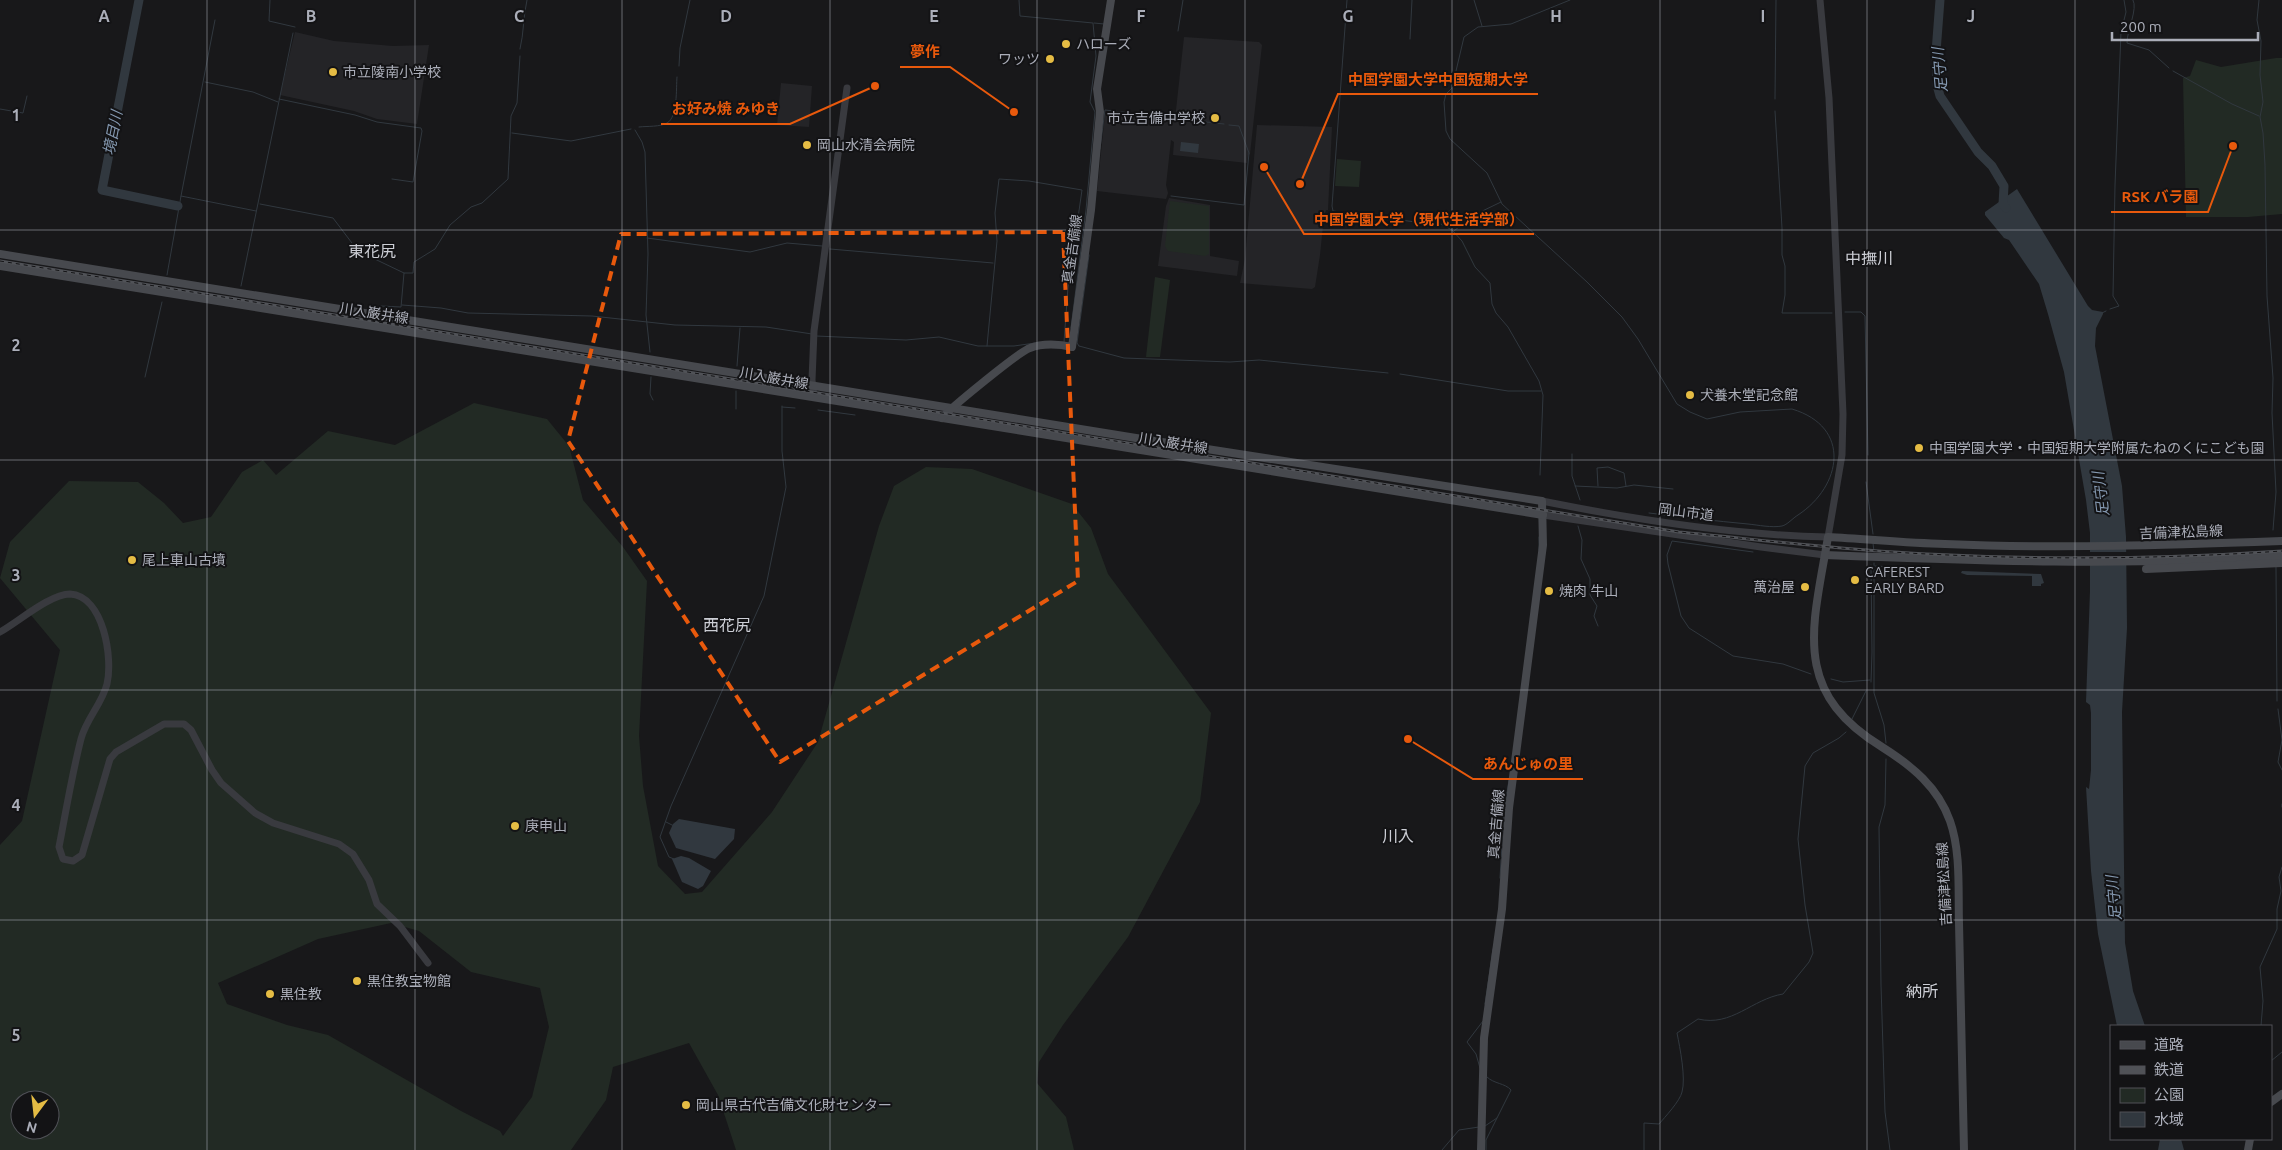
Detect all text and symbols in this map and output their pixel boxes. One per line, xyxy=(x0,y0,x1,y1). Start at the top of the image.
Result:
text: A xyxy=(98,7,110,25)
text: B xyxy=(306,7,316,25)
text: C xyxy=(514,7,524,25)
text: D xyxy=(720,7,732,25)
text: E xyxy=(929,7,939,25)
text: F xyxy=(1137,7,1146,25)
text: G xyxy=(1342,7,1354,25)
text: H xyxy=(1550,7,1562,25)
text: I xyxy=(1761,7,1765,25)
text: J xyxy=(1967,7,1975,25)
scale bar xyxy=(2112,10,2258,42)
text: 200 m xyxy=(2120,18,2162,35)
place label: ハローズ xyxy=(1076,36,1131,52)
callout: 夢作 xyxy=(900,37,950,67)
marker: ハローズ xyxy=(1060,38,1072,50)
text: 夢作 xyxy=(910,43,940,60)
water label: 足守川 xyxy=(1929,45,1950,93)
place label: ワッツ xyxy=(998,51,1040,67)
marker: ワッツ xyxy=(1044,53,1056,65)
place label: 市立陵南小学校 xyxy=(343,64,441,80)
callout: 中国学園大学中国短期大学 xyxy=(1338,64,1538,94)
marker: 市立陵南小学校 xyxy=(327,66,339,78)
text: 中国学園大学中国短期大学 xyxy=(1348,71,1528,88)
callout: お好み焼 みゆき xyxy=(661,94,790,124)
text: お好み焼 みゆき xyxy=(672,100,780,117)
text: 1 xyxy=(11,106,21,124)
water label: 境目川 xyxy=(100,107,126,157)
place label: 市立吉備中学校 xyxy=(1107,110,1205,126)
marker: 市立吉備中学校 xyxy=(1209,112,1221,124)
place label: 岡山水清会病院 xyxy=(817,137,915,153)
marker: 岡山水清会病院 xyxy=(801,139,813,151)
callout: RSK バラ園 xyxy=(2111,182,2208,212)
text: RSK バラ園 xyxy=(2122,188,2198,205)
callout: 中国学園大学（現代生活学部） xyxy=(1304,204,1534,234)
text: 中国学園大学（現代生活学部） xyxy=(1314,211,1524,228)
street label: 真金吉備線 xyxy=(1059,213,1085,285)
district label: 東花尻 xyxy=(348,242,396,260)
district label: 中撫川 xyxy=(1845,249,1893,267)
street label: 川入巌井線 xyxy=(338,300,410,326)
text: 2 xyxy=(11,336,21,354)
street label: 川入巌井線 xyxy=(738,364,810,392)
place label: 犬養木堂記念館 xyxy=(1700,387,1798,403)
marker: 犬養木堂記念館 xyxy=(1684,389,1696,401)
street label: 川入巌井線 xyxy=(1137,430,1209,456)
place label: 中国学園大学・中国短期大学附属たねのくにこども園 xyxy=(1929,440,2265,456)
marker: 中国学園大学・中国短期大学附属たねのくにこども園 xyxy=(1913,442,1925,454)
water label: 足守川 xyxy=(2089,469,2112,517)
street label: 岡山市道 xyxy=(1657,501,1715,523)
street label: 吉備津松島線 xyxy=(2139,523,2223,541)
place label: 尾上車山古墳 xyxy=(142,552,226,568)
marker: 尾上車山古墳 xyxy=(126,554,138,566)
place label: CAFEREST EARLY BARD xyxy=(1865,564,1945,596)
text: 3 xyxy=(11,566,21,584)
marker: CAFEREST EARLY BARD xyxy=(1849,574,1861,586)
place label: 萬治屋 xyxy=(1753,579,1795,595)
marker: 萬治屋 xyxy=(1799,581,1811,593)
place label: 焼肉 牛山 xyxy=(1559,583,1618,599)
marker: 焼肉 牛山 xyxy=(1543,585,1555,597)
district label: 西花尻 xyxy=(703,616,751,634)
callout: あんじゅの里 xyxy=(1473,749,1583,779)
text: あんじゅの里 xyxy=(1483,755,1573,772)
street label: 真金吉備線 xyxy=(1485,788,1507,860)
text: 4 xyxy=(11,796,21,814)
place label: 庚申山 xyxy=(525,818,567,834)
marker: 庚申山 xyxy=(509,820,521,832)
district label: 川入 xyxy=(1382,827,1414,845)
street label: 吉備津松島線 xyxy=(1934,842,1954,926)
water label: 足守川 xyxy=(2103,873,2124,921)
place label: 黒住教宝物館 xyxy=(367,973,451,989)
marker: 黒住教宝物館 xyxy=(351,975,363,987)
district label: 納所 xyxy=(1906,982,1938,1000)
place label: 黒住教 xyxy=(280,986,322,1002)
marker: 黒住教 xyxy=(264,988,276,1000)
legend xyxy=(2110,1025,2272,1140)
text: 5 xyxy=(11,1026,21,1044)
text: 道路 xyxy=(2154,1036,2184,1053)
text: 鉄道 xyxy=(2154,1061,2184,1078)
text: 公園 xyxy=(2154,1086,2184,1103)
north arrow xyxy=(10,1090,60,1140)
place label: 岡山県古代吉備文化財センター xyxy=(696,1097,892,1113)
marker: 岡山県古代吉備文化財センター xyxy=(680,1099,692,1111)
text: 水域 xyxy=(2154,1111,2184,1128)
text: N xyxy=(25,1118,39,1137)

